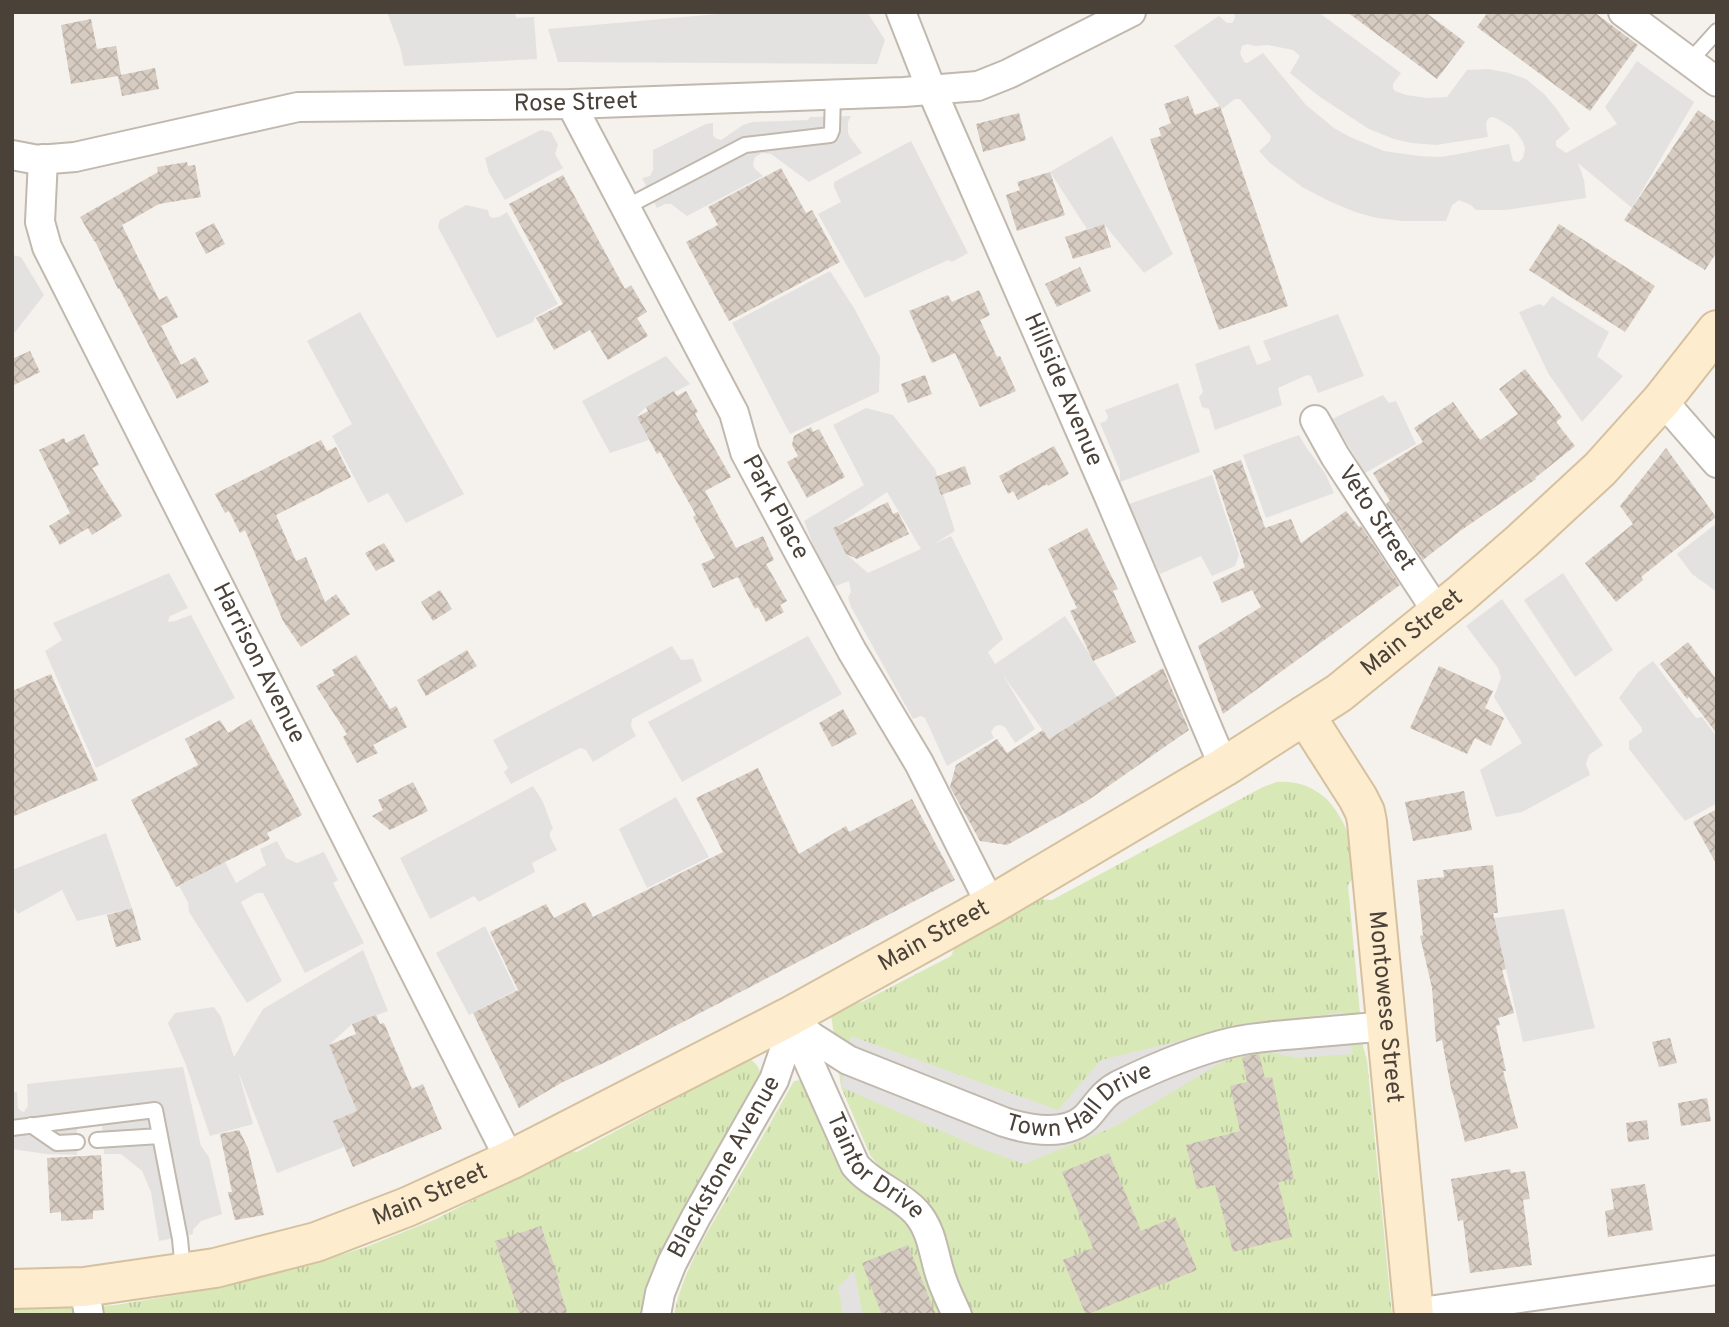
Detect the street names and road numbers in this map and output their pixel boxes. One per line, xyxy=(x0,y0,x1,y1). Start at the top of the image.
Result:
street label: Rose Street xyxy=(514,87,638,120)
street label: Hillside Avenue xyxy=(1016,309,1109,471)
street label: Park Place xyxy=(735,450,815,565)
street label: Veto Street xyxy=(1331,460,1422,577)
street label: Harrison Avenue xyxy=(205,578,311,749)
street label: Main Street xyxy=(1355,583,1469,684)
street label: Main Street xyxy=(873,894,995,979)
street label: Montowese Street xyxy=(1361,909,1409,1104)
street label: Town Hall Drive xyxy=(1002,1056,1157,1145)
street label: Blackstone Avenue xyxy=(662,1071,788,1264)
street label: Taintor Drive xyxy=(819,1108,931,1226)
street label: Main Street xyxy=(368,1157,492,1234)

